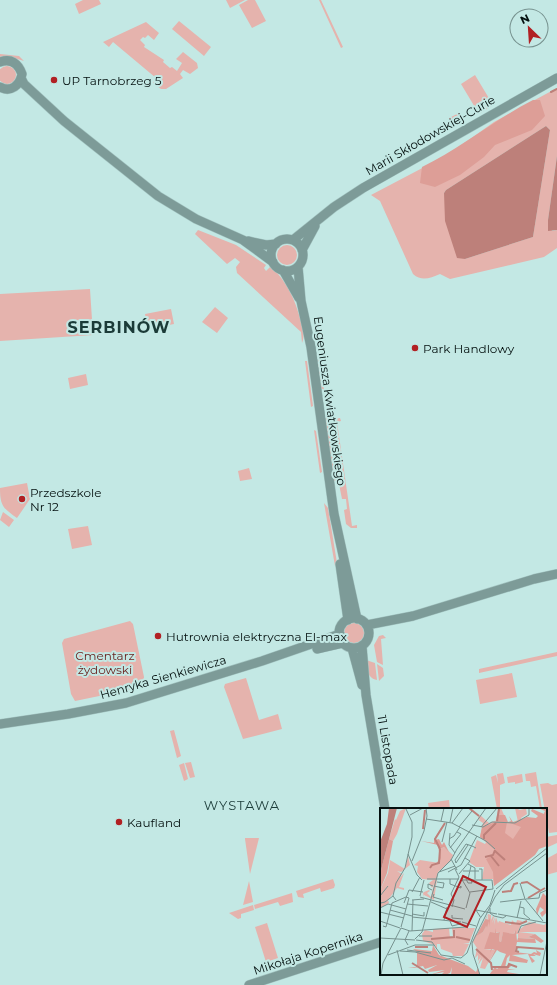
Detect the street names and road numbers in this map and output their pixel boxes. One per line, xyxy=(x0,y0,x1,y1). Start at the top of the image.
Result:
street label: Marii Skłodowskiej-Curie xyxy=(363,92,497,178)
street label: Eugeniusza Kwiatkowskiego xyxy=(311,315,349,487)
street label: Henryka Sienkiewicza xyxy=(98,652,228,702)
street label: 11 Listopada xyxy=(374,714,402,786)
street label: Mikołaja Kopernika xyxy=(251,928,365,978)

